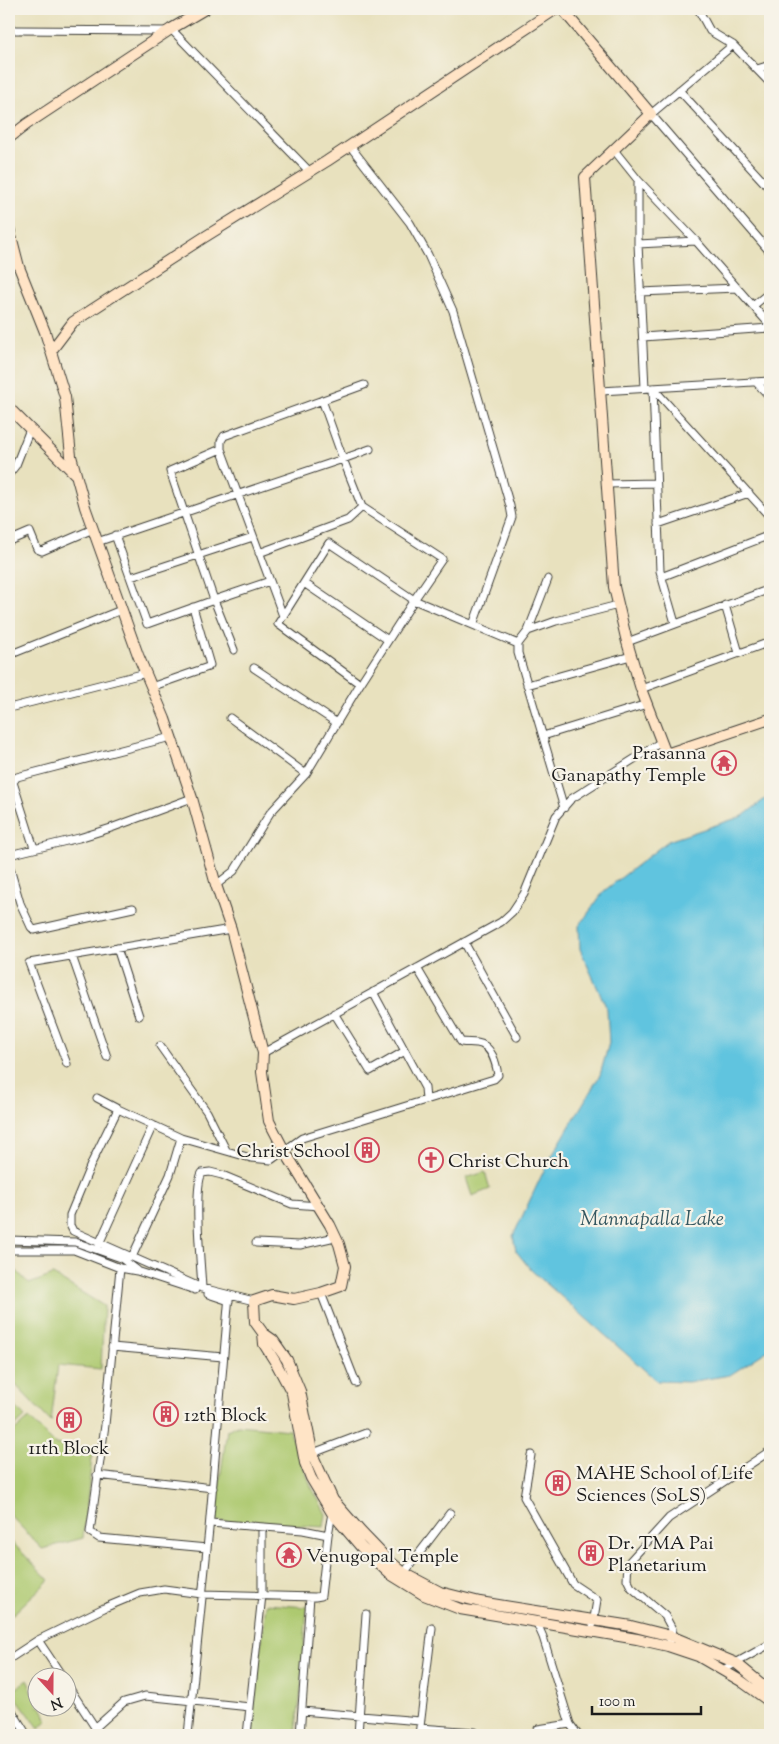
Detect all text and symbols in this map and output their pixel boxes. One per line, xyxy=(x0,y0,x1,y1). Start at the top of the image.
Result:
place label: Prasanna Ganapathy Temple xyxy=(551,741,706,790)
temple icon: Prasanna Ganapathy Temple xyxy=(711,750,737,776)
building icon: Christ School xyxy=(354,1137,380,1163)
place label: Christ School xyxy=(236,1139,350,1166)
church icon: Christ Church xyxy=(418,1147,444,1173)
place label: Christ Church xyxy=(448,1149,569,1176)
water label: Mannapalla Lake xyxy=(580,1206,724,1235)
building icon: 12th Block xyxy=(153,1401,179,1427)
place label: 12th Block xyxy=(184,1403,268,1430)
building icon: 11th Block xyxy=(56,1407,82,1433)
place label: 11th Block xyxy=(29,1436,110,1463)
place label: MAHE School of Life Sciences (SoLS) xyxy=(576,1461,753,1510)
building icon: MAHE School of Life Sciences (SoLS) xyxy=(545,1470,571,1496)
place label: Dr. TMA Pai Planetarium xyxy=(608,1531,714,1580)
building icon: Dr. TMA Pai Planetarium xyxy=(578,1540,604,1566)
temple icon: Venugopal Temple xyxy=(276,1542,302,1568)
place label: Venugopal Temple xyxy=(306,1544,459,1571)
north arrow xyxy=(28,1666,78,1716)
scale bar xyxy=(592,1684,700,1716)
text: N xyxy=(47,1691,65,1714)
text: 100 m xyxy=(599,1692,636,1713)

